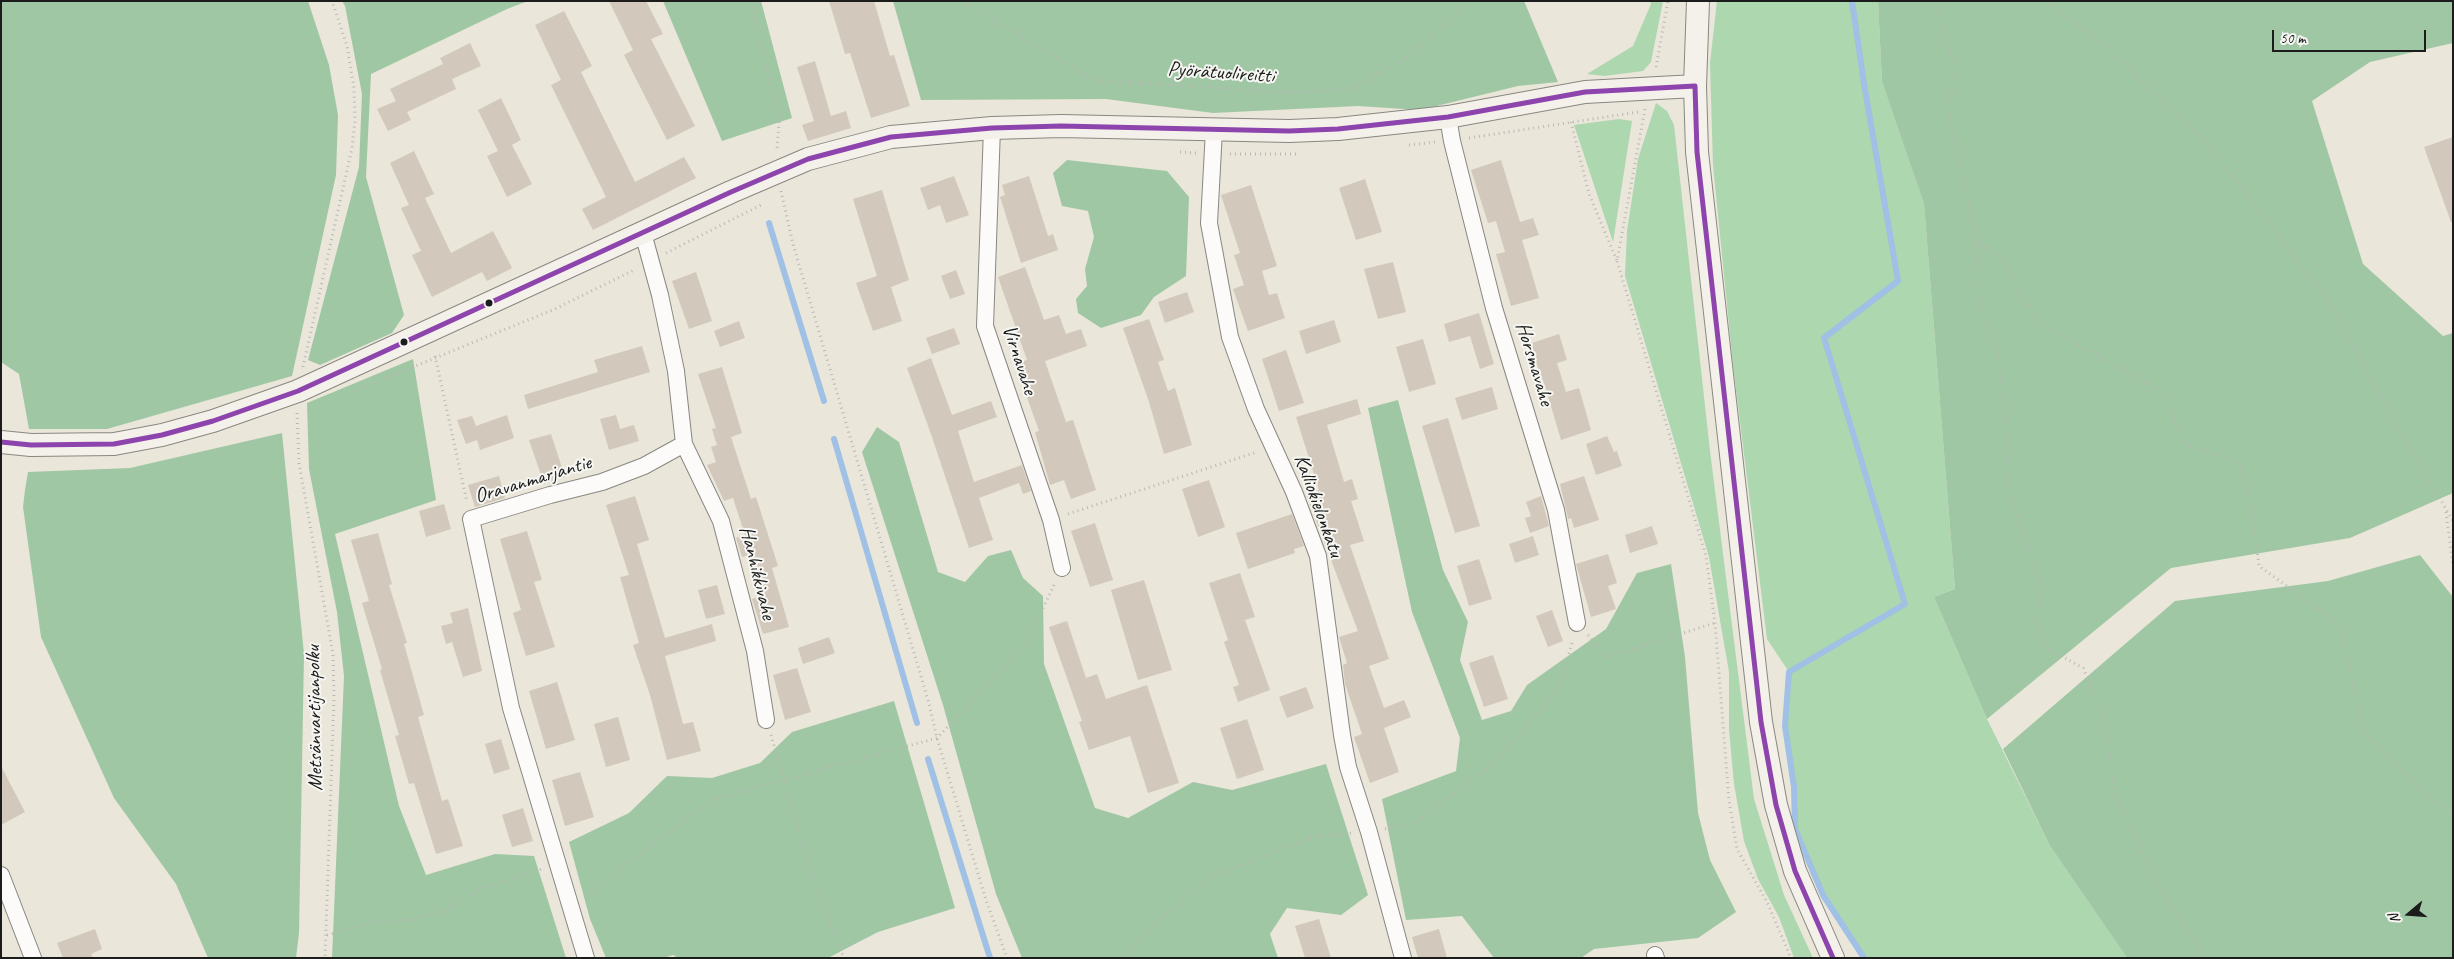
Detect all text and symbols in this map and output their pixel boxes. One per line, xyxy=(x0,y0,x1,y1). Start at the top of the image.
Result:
scale bar xyxy=(2274,20,2428,52)
text: 50 m xyxy=(2280,29,2306,48)
street label: Pyörätuolireitti xyxy=(1167,57,1275,89)
unlabelled marker xyxy=(484,298,494,308)
street label: Horsmavahe xyxy=(1509,319,1559,409)
street label: Virnavahe xyxy=(996,322,1042,398)
unlabelled marker xyxy=(399,337,409,347)
street label: Oravanmarjantie xyxy=(472,450,594,510)
street label: Kalliokielonkatu xyxy=(1288,451,1348,561)
street label: Hanhikkivahe xyxy=(733,524,781,622)
street label: Metsänvartijanpolku xyxy=(301,645,329,791)
north arrow xyxy=(2384,889,2434,939)
text: N xyxy=(2385,912,2404,926)

